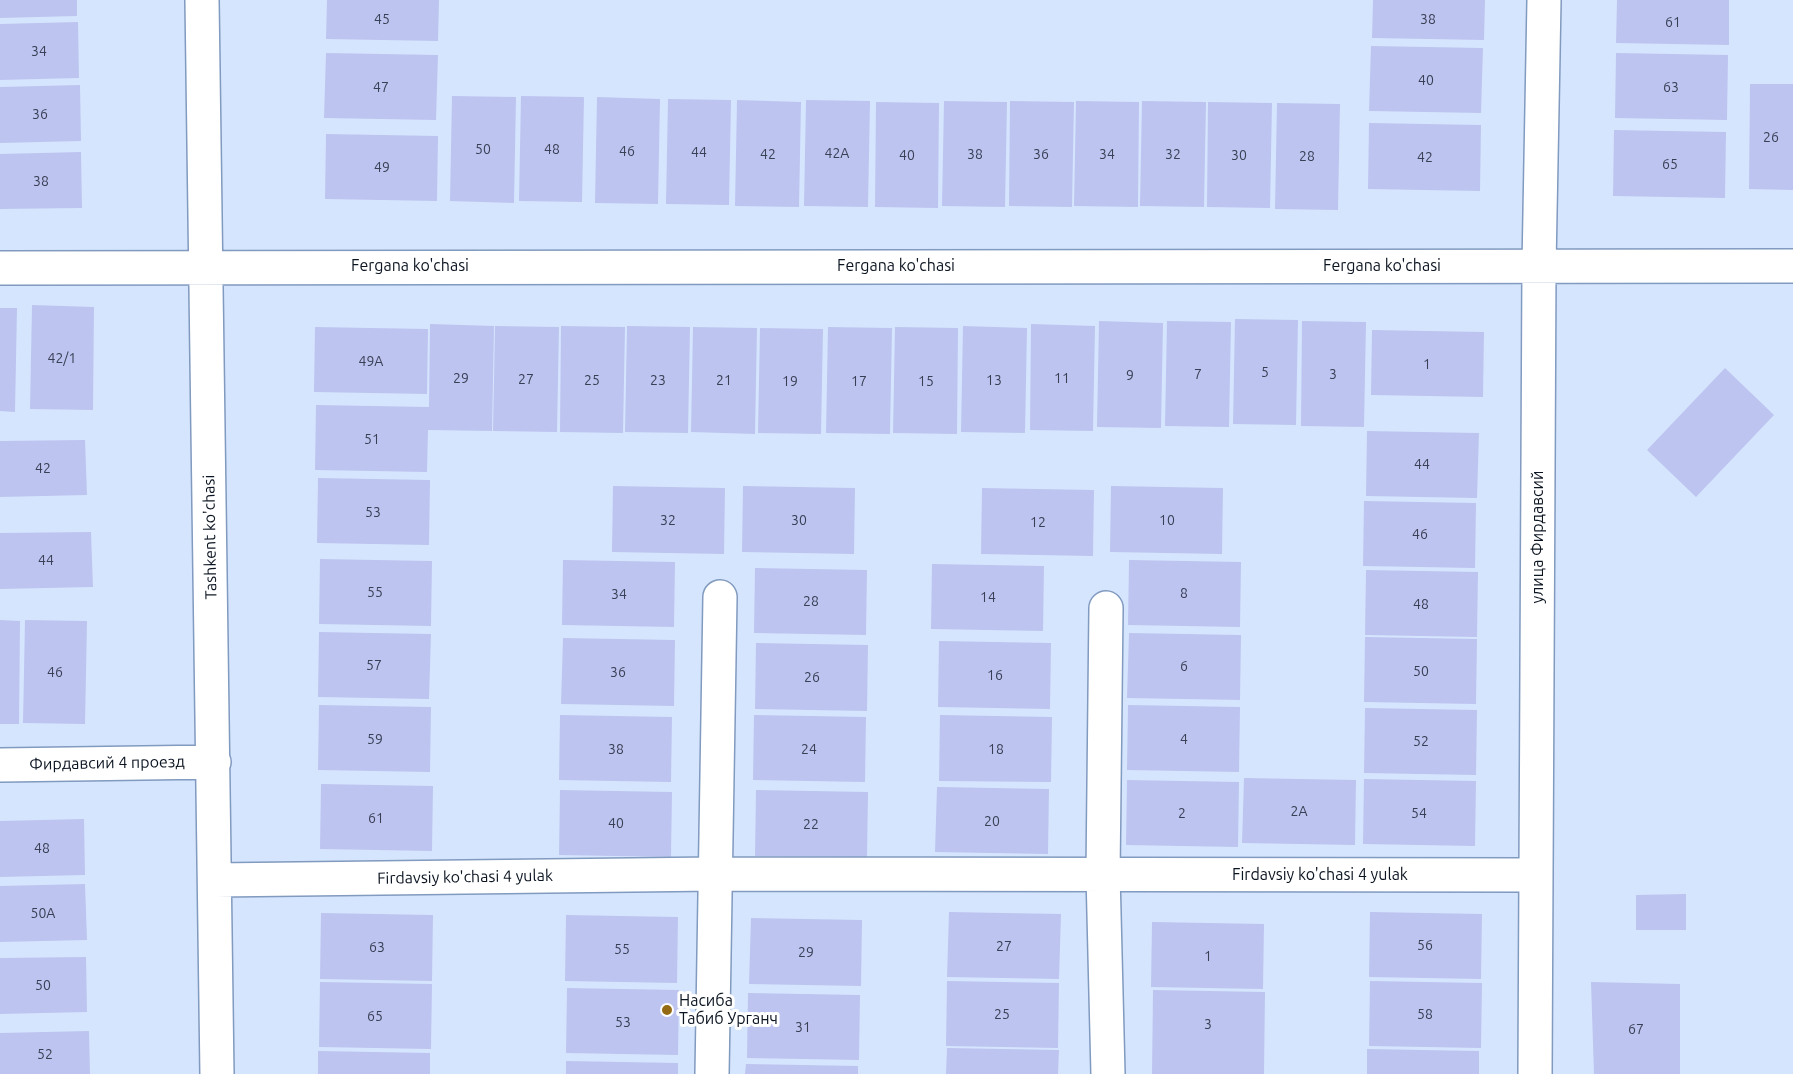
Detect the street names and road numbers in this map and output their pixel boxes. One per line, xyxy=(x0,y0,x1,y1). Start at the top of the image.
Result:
street label: Fergana ko'chasi xyxy=(351,256,469,276)
street label: Fergana ko'chasi xyxy=(837,256,955,276)
street label: Fergana ko'chasi xyxy=(1323,256,1441,276)
street label: улица Фирдавсий xyxy=(1528,471,1548,603)
street label: Tashkent ko'chasi xyxy=(199,475,221,599)
street label: Фирдавсий 4 проезд xyxy=(29,752,185,774)
street label: Firdavsiy ko'chasi 4 yulak xyxy=(1232,865,1408,885)
street label: Firdavsiy ko'chasi 4 yulak xyxy=(377,866,553,888)

